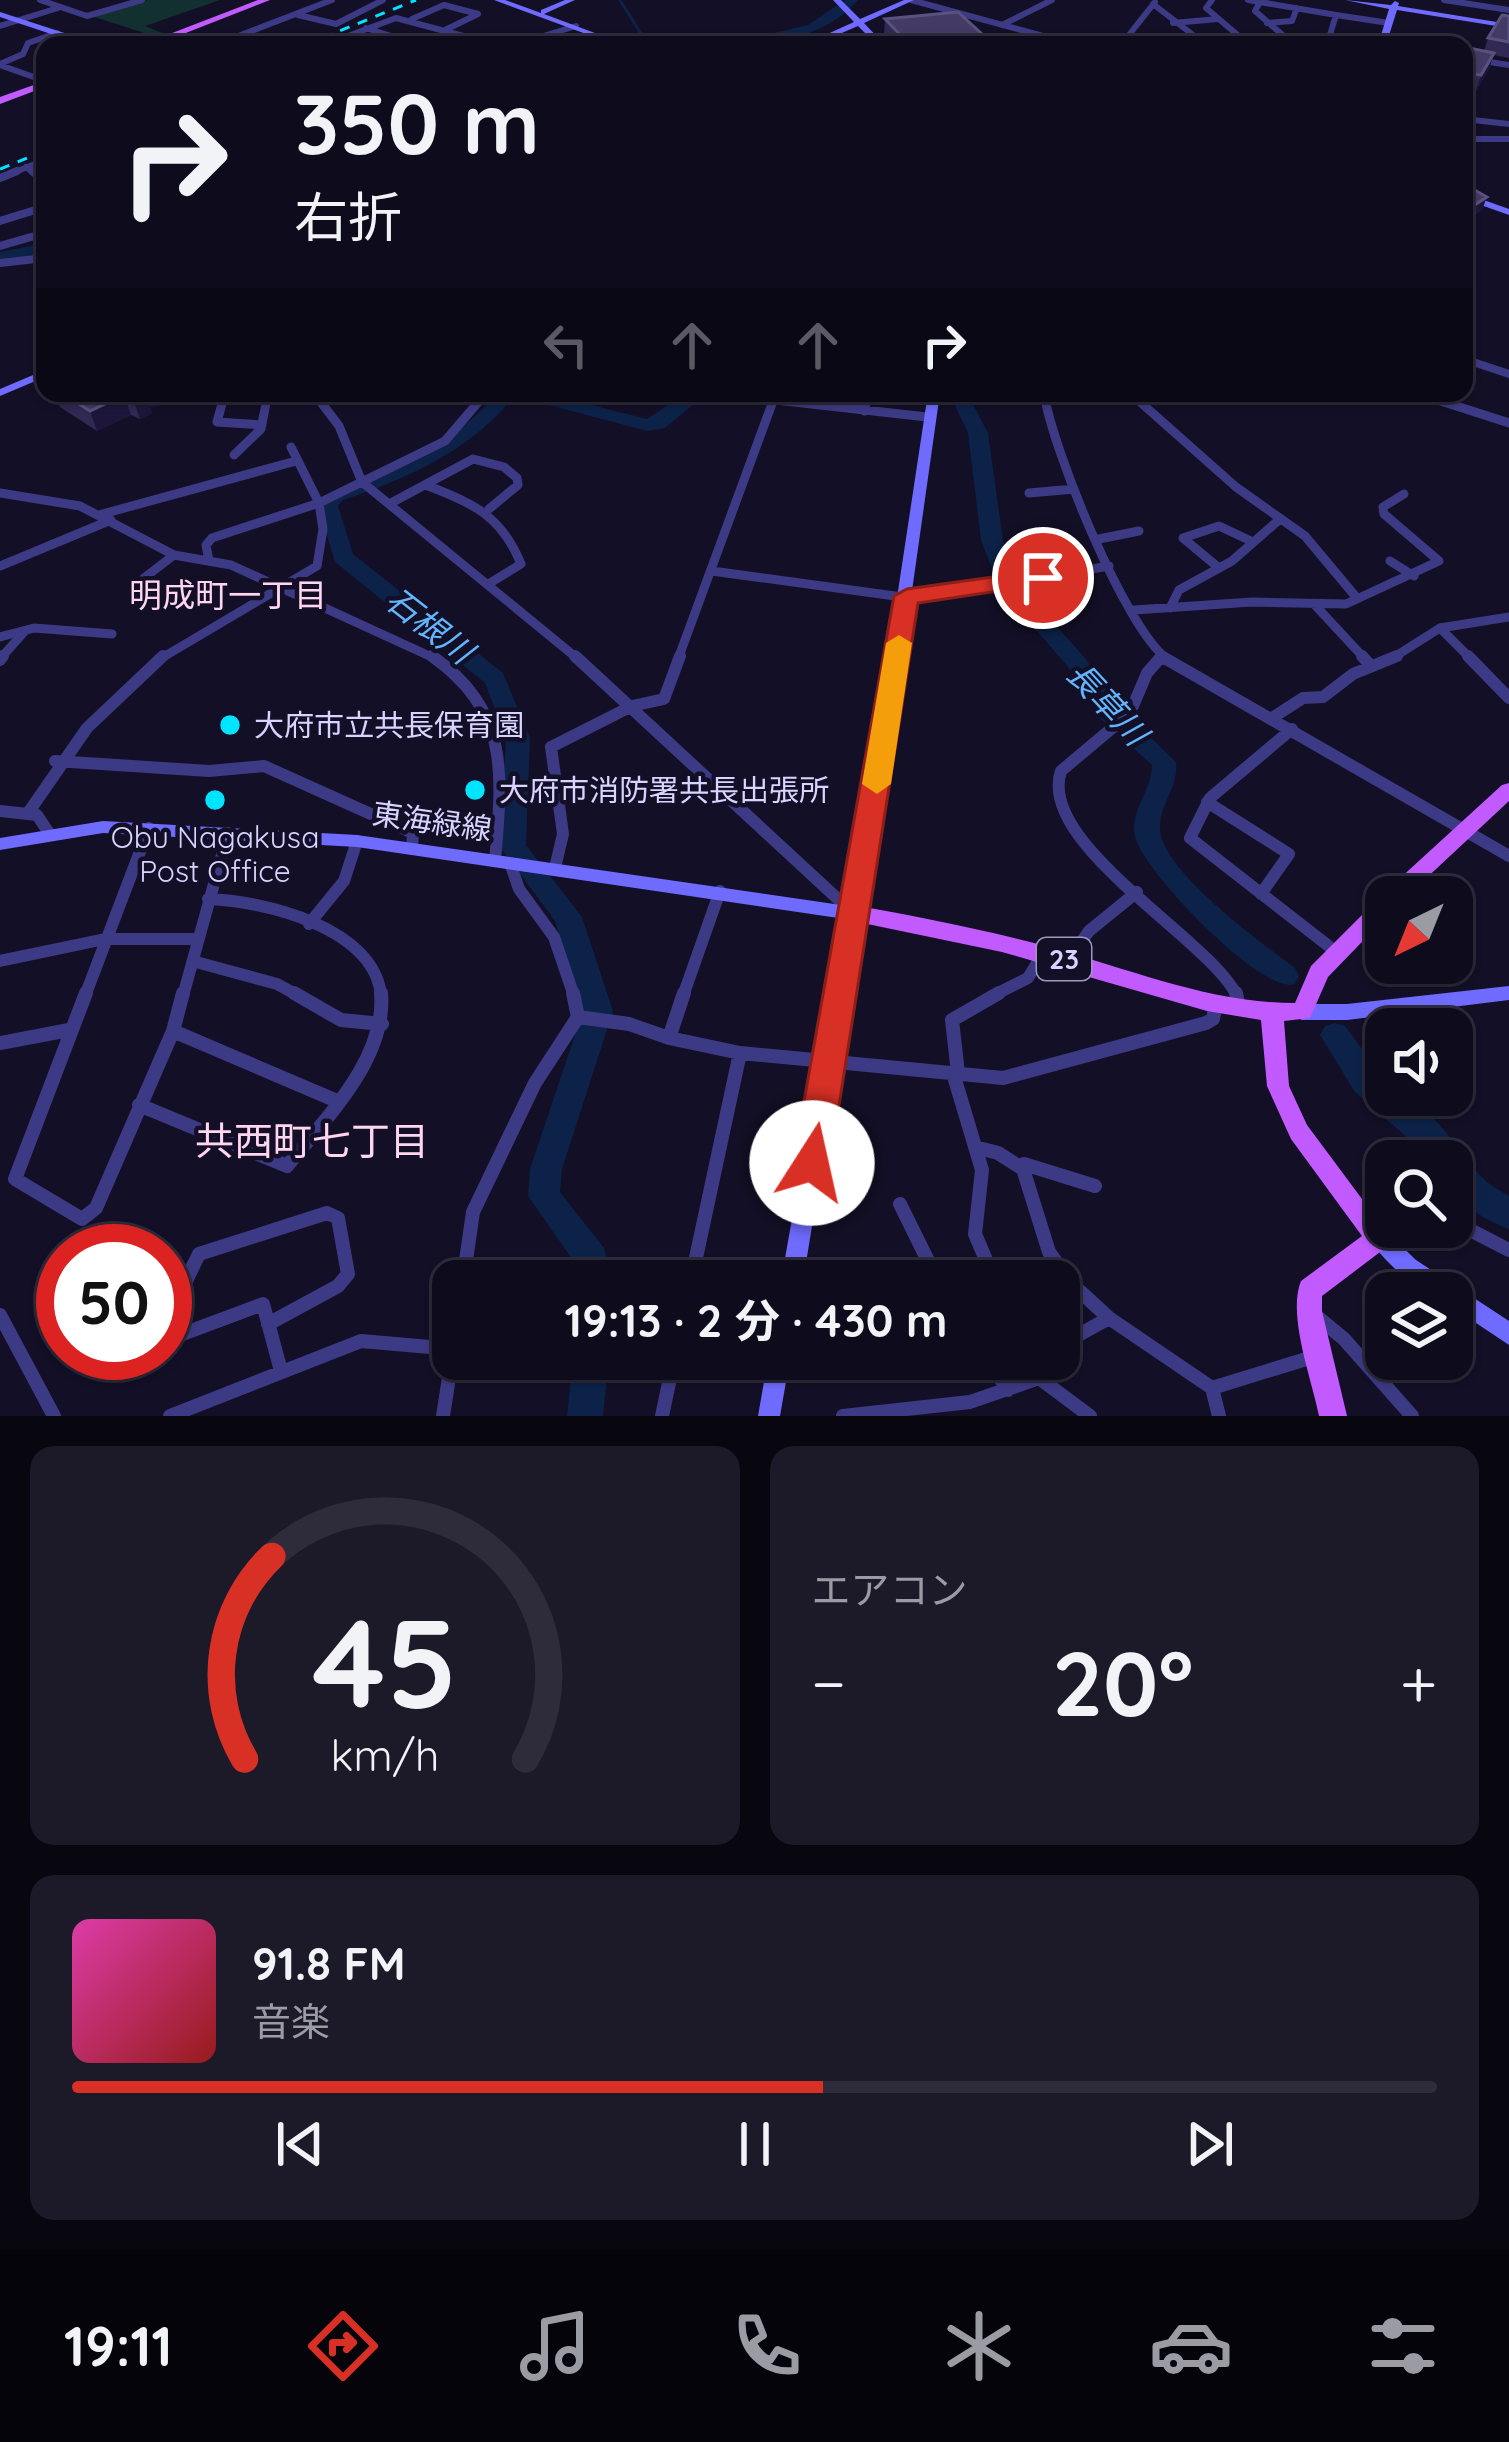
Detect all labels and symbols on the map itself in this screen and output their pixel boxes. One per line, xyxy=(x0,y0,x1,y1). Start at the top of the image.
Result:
pin xyxy=(992,527,1094,629)
district label: 明成町一丁目 xyxy=(129,574,327,615)
water label: 石根川 xyxy=(378,578,484,673)
water label: 長草川 xyxy=(1059,653,1159,755)
place label: 大府市立共長保育園 xyxy=(254,706,524,744)
marker: 大府市立共長保育園 xyxy=(217,712,243,738)
place label: 大府市消防署共長出張所 xyxy=(499,771,829,809)
marker: 大府市消防署共長出張所 xyxy=(462,777,488,803)
marker: Obu Nagakusa Post Office xyxy=(202,787,228,813)
street label: 東海緑線 xyxy=(370,794,494,848)
place label: Obu Nagakusa Post Office xyxy=(111,818,319,890)
north arrow xyxy=(1365,876,1473,984)
road number: 23 xyxy=(1037,938,1091,980)
position arrow xyxy=(749,1100,875,1226)
district label: 共西町七丁目 xyxy=(195,1116,429,1165)
speed limit sign: 50 xyxy=(36,1224,192,1380)

